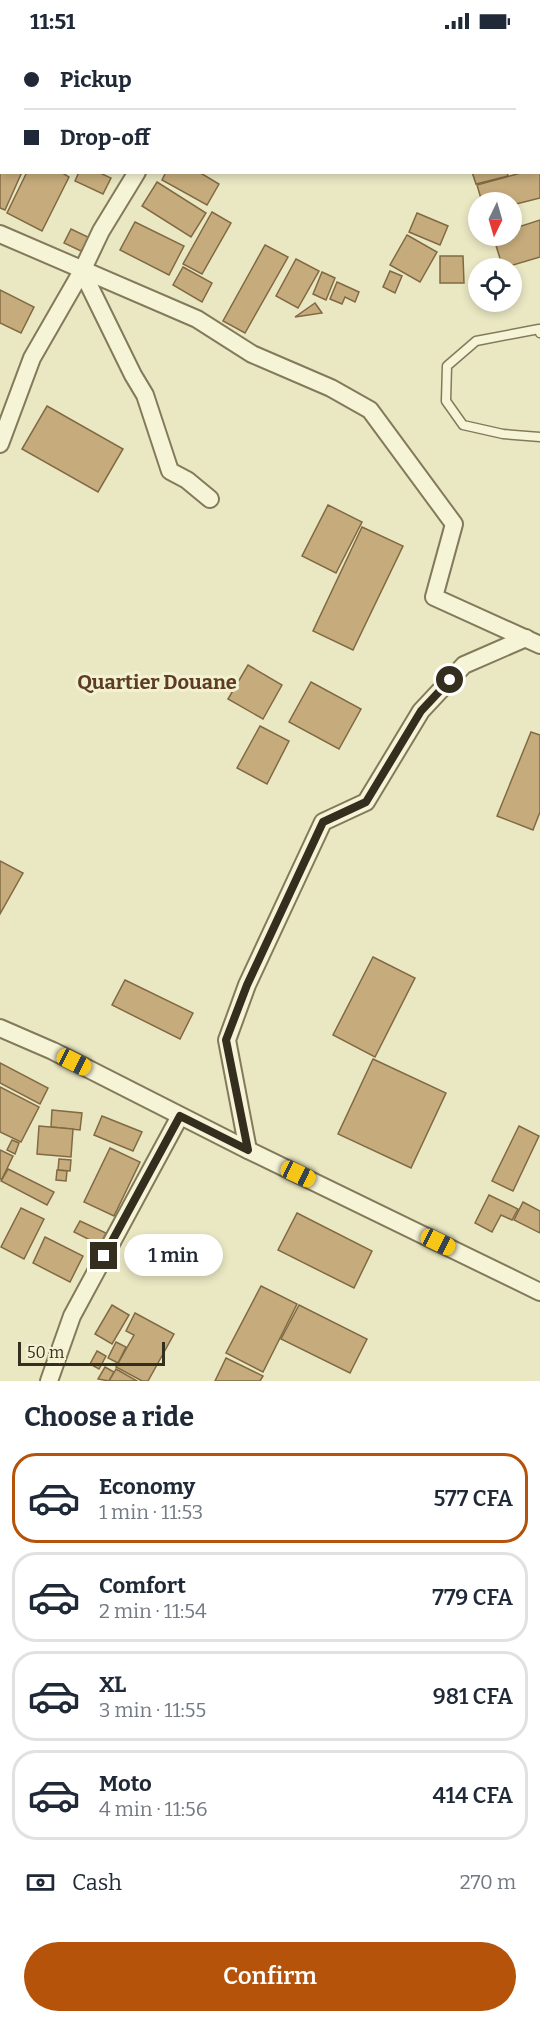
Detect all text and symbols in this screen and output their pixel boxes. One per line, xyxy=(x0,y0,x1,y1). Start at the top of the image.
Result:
text: 11:51 xyxy=(30,8,75,35)
text: Pickup xyxy=(60,66,132,93)
text: Drop-off xyxy=(60,124,150,151)
north arrow xyxy=(468,192,522,246)
map controls xyxy=(468,192,522,312)
button: locate xyxy=(468,258,522,312)
route start xyxy=(436,666,463,693)
district label: Quartier Douane xyxy=(77,670,237,694)
car xyxy=(54,1046,94,1078)
car xyxy=(278,1158,318,1190)
car xyxy=(418,1226,458,1258)
callout: 1 min xyxy=(125,1235,224,1277)
route end xyxy=(90,1242,117,1269)
text: 1 min xyxy=(148,1243,199,1267)
scale bar xyxy=(18,1339,165,1366)
text: 50 m xyxy=(27,1343,64,1362)
text: Choose a ride xyxy=(24,1401,194,1433)
icon: car xyxy=(27,1471,81,1525)
text: Economy xyxy=(99,1473,195,1500)
text: 577 CFA xyxy=(434,1485,513,1512)
text: 1 min · 11:53 xyxy=(99,1500,203,1524)
icon: car xyxy=(27,1570,81,1624)
text: Comfort xyxy=(99,1572,186,1599)
text: 779 CFA xyxy=(432,1584,513,1611)
text: 2 min · 11:54 xyxy=(99,1599,207,1623)
icon: car xyxy=(27,1669,81,1723)
text: XL xyxy=(99,1671,126,1698)
text: 981 CFA xyxy=(433,1683,513,1710)
text: 3 min · 11:55 xyxy=(99,1698,206,1722)
icon: car xyxy=(27,1768,81,1822)
text: Moto xyxy=(99,1770,152,1797)
text: 414 CFA xyxy=(433,1782,513,1809)
text: 4 min · 11:56 xyxy=(99,1797,207,1821)
icon: cash xyxy=(24,1866,57,1899)
text: Cash xyxy=(72,1869,122,1896)
text: 270 m xyxy=(460,1870,516,1894)
button: Confirm xyxy=(24,1942,516,2011)

